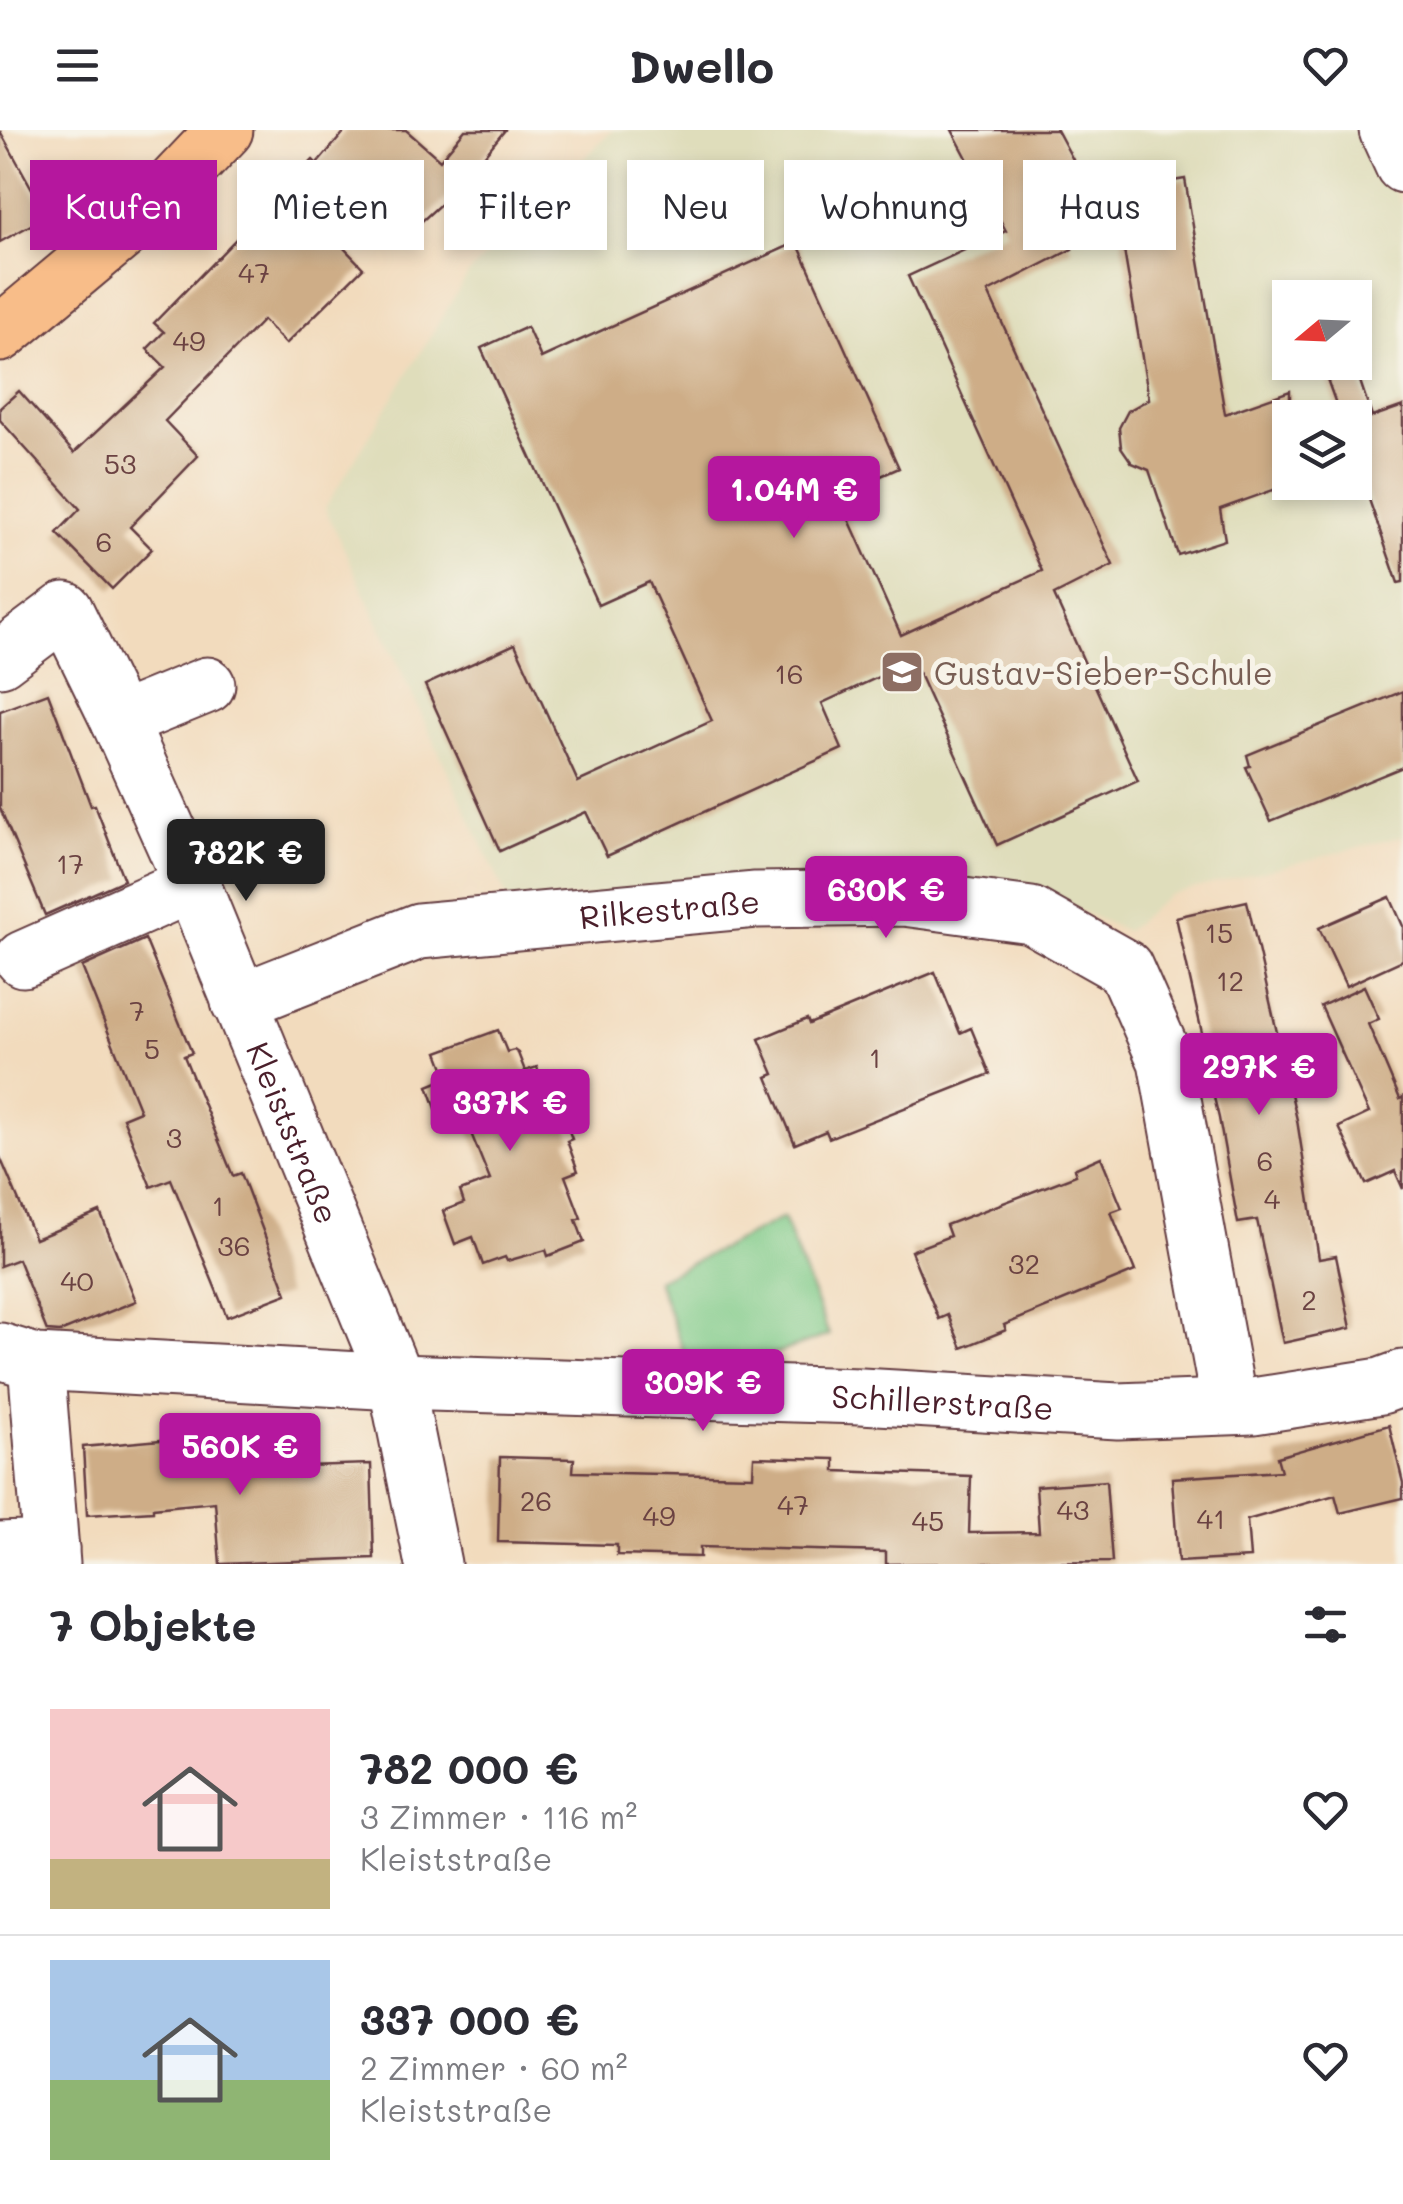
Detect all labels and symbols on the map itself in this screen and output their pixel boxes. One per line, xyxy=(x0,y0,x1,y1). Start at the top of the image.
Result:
house number: 47 xyxy=(238,254,270,290)
north arrow xyxy=(1272,280,1372,380)
house number: 49 xyxy=(173,322,205,358)
house number: 53 xyxy=(104,445,136,481)
pin: 1.04M € xyxy=(702,456,886,541)
house number: 6 xyxy=(96,523,112,559)
school or university icon: Gustav-Sieber-Schule xyxy=(879,649,925,695)
place label: Gustav-Sieber-Schule xyxy=(934,651,1273,693)
house number: 16 xyxy=(774,655,804,691)
pin: 782K € xyxy=(165,819,327,904)
house number: 17 xyxy=(56,845,84,881)
pin: 630K € xyxy=(805,856,967,941)
street label: Rilkestraße xyxy=(577,879,761,937)
house number: 15 xyxy=(1205,914,1233,950)
house number: 12 xyxy=(1216,962,1244,998)
house number: 7 xyxy=(129,992,145,1028)
house number: 5 xyxy=(144,1030,160,1066)
pin: 297K € xyxy=(1178,1033,1340,1118)
street label: Kleiststraße xyxy=(238,1035,350,1230)
house number: 1 xyxy=(869,1039,881,1075)
pin: 337K € xyxy=(429,1069,591,1154)
house number: 3 xyxy=(166,1119,182,1155)
house number: 6 xyxy=(1257,1142,1273,1178)
house number: 4 xyxy=(1264,1180,1281,1216)
house number: 1 xyxy=(212,1187,224,1223)
house number: 36 xyxy=(217,1227,251,1263)
house number: 32 xyxy=(1008,1245,1040,1281)
house number: 40 xyxy=(60,1262,94,1298)
house number: 2 xyxy=(1301,1281,1317,1317)
pin: 309K € xyxy=(622,1349,784,1434)
street label: Schillerstraße xyxy=(831,1374,1055,1428)
pin: 560K € xyxy=(159,1413,321,1498)
house number: 26 xyxy=(520,1482,552,1518)
house number: 47 xyxy=(777,1486,809,1522)
house number: 43 xyxy=(1057,1491,1089,1527)
house number: 49 xyxy=(643,1497,675,1533)
house number: 41 xyxy=(1197,1500,1225,1536)
house number: 45 xyxy=(912,1502,944,1538)

